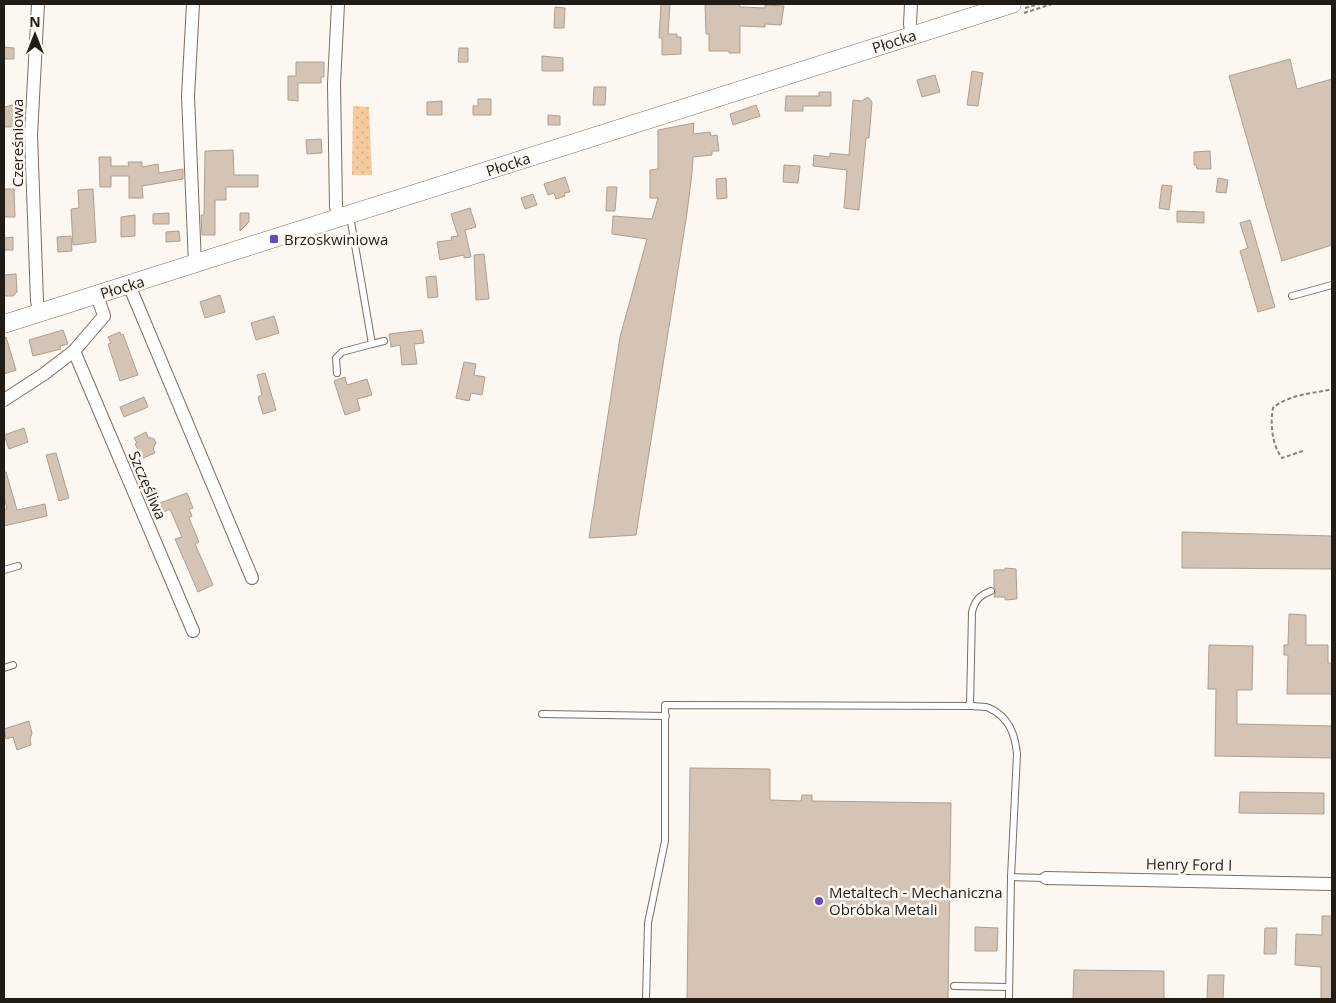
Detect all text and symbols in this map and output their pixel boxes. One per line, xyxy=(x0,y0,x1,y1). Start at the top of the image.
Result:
north arrow xyxy=(10,10,60,60)
text: N xyxy=(29,12,41,31)
street label: Płocka xyxy=(869,25,919,57)
street label: Czereśniowa xyxy=(7,99,27,187)
street label: Płocka xyxy=(483,148,533,180)
place label: Brzoskwiniowa xyxy=(284,229,388,249)
marker: Brzoskwiniowa xyxy=(268,233,280,245)
street label: Płocka xyxy=(97,271,147,303)
street label: Szczęśliwa xyxy=(125,448,171,522)
street label: Henry Ford I xyxy=(1146,853,1232,875)
place label: Metaltech - Mechaniczna Obróbka Metali xyxy=(829,882,1003,919)
marker: Metaltech - Mechaniczna Obróbka Metali xyxy=(813,895,825,907)

